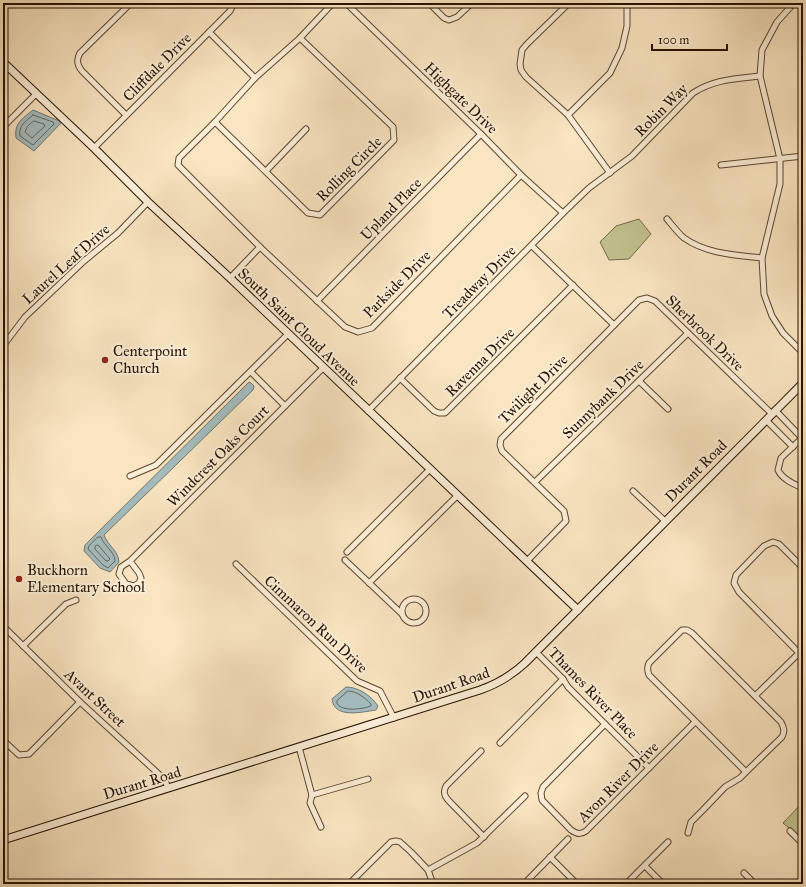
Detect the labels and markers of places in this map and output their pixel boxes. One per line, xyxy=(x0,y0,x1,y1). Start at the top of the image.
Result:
place label: Centerpoint Church xyxy=(113,342,188,377)
marker: Centerpoint Church xyxy=(100,355,110,365)
place label: Buckhorn Elementary School xyxy=(27,561,146,596)
marker: Buckhorn Elementary School xyxy=(14,574,24,584)

